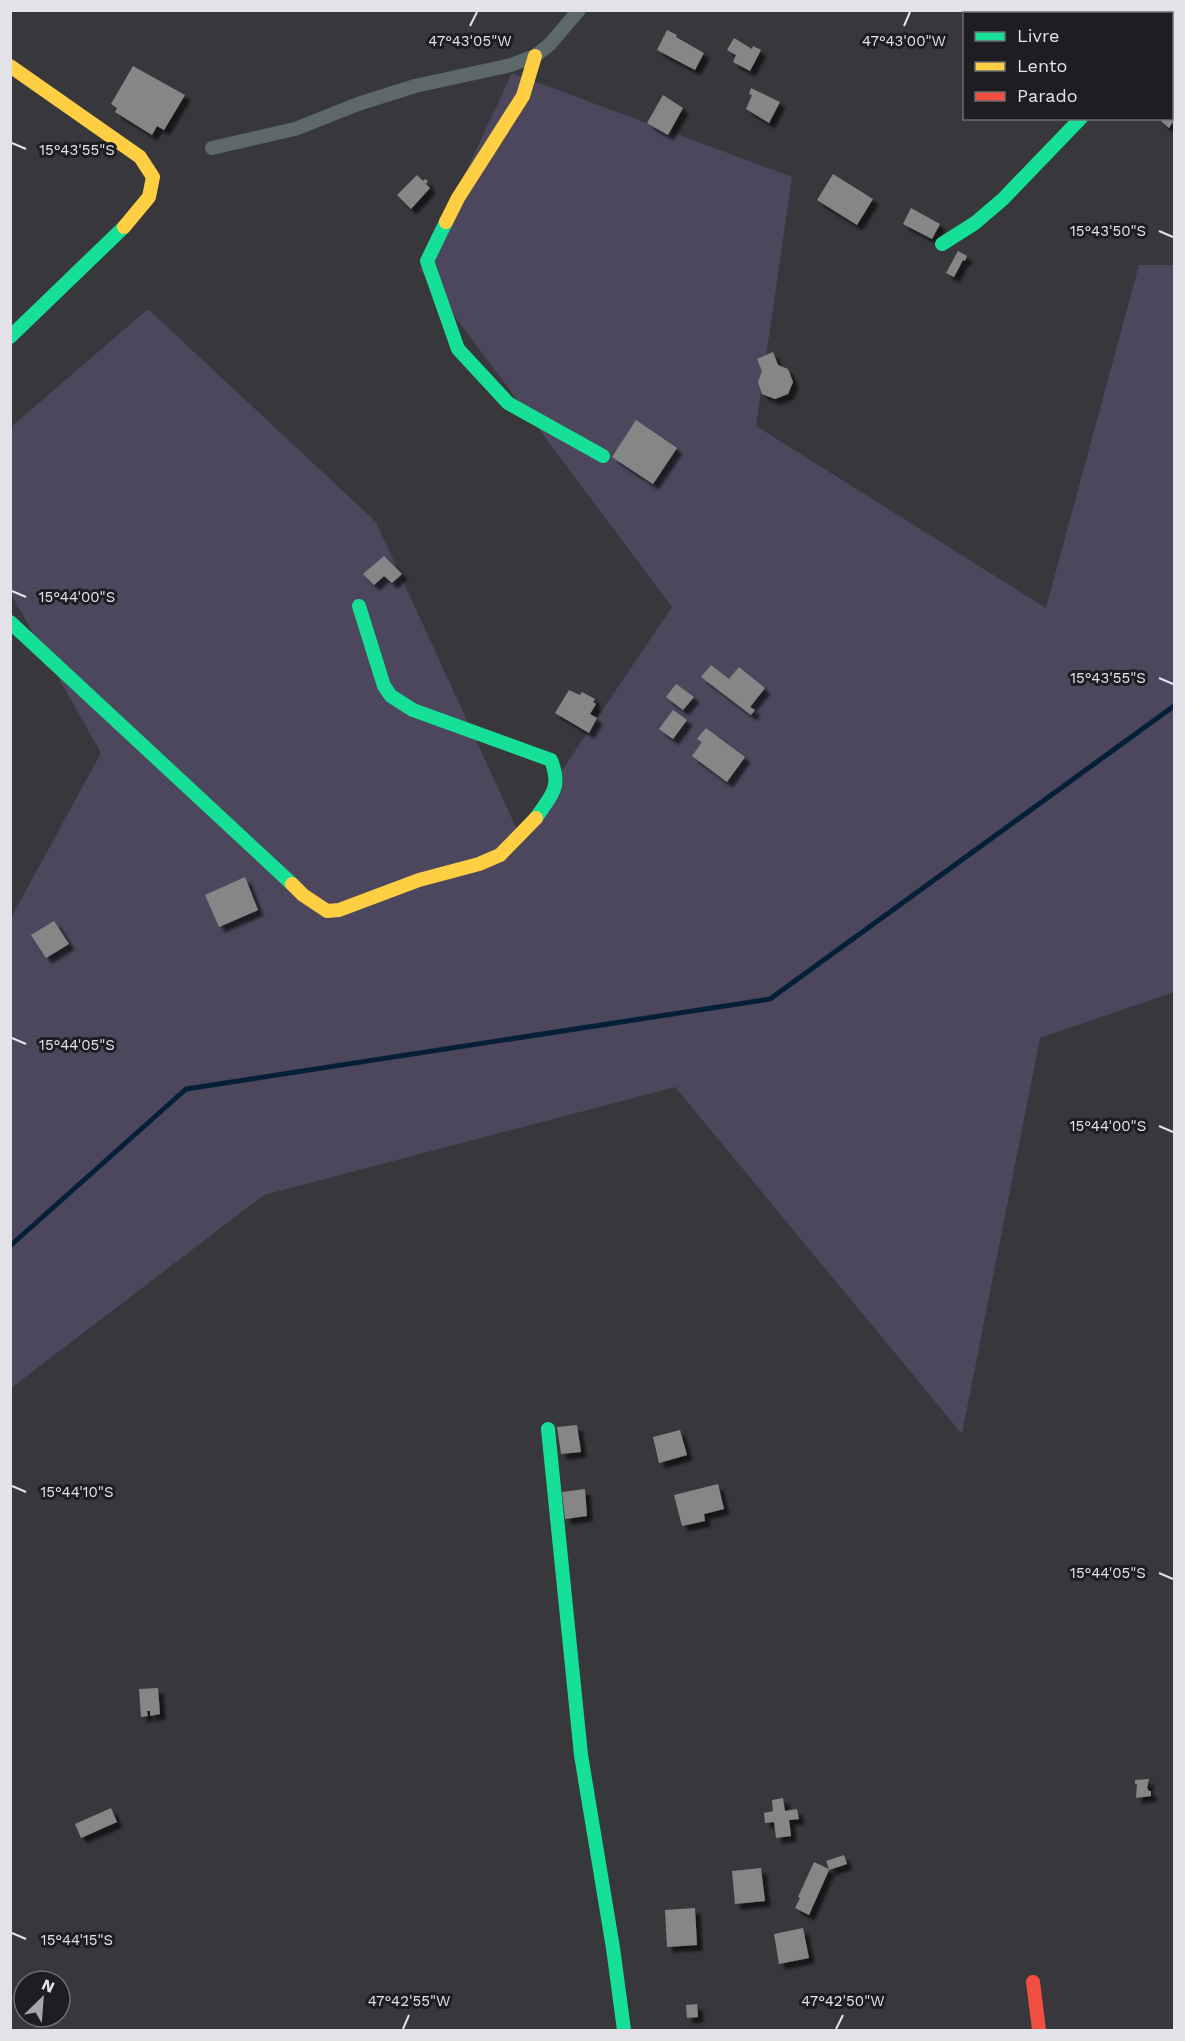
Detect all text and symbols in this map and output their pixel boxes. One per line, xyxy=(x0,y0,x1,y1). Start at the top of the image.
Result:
legend xyxy=(963,12,1173,120)
text: Livre xyxy=(1017,25,1059,46)
text: 47°43'05"W xyxy=(428,32,512,50)
text: 47°43'00"W xyxy=(862,32,946,50)
text: Lento xyxy=(1017,55,1067,76)
text: Parado xyxy=(1017,85,1078,106)
text: 15°43'55"S xyxy=(39,141,115,159)
text: 15°43'50"S xyxy=(1070,222,1146,240)
text: 15°44'00"S xyxy=(39,588,115,606)
text: 15°43'55"S xyxy=(1070,669,1146,687)
text: 15°44'05"S xyxy=(39,1036,115,1054)
text: 15°44'00"S xyxy=(1070,1117,1146,1135)
text: 15°44'10"S xyxy=(40,1483,114,1501)
text: 15°44'05"S xyxy=(1070,1564,1146,1582)
text: 15°44'15"S xyxy=(41,1931,113,1949)
north arrow xyxy=(12,1969,72,2029)
text: N xyxy=(39,1975,58,1997)
text: 47°42'55"W xyxy=(368,1992,450,2010)
text: 47°42'50"W xyxy=(801,1992,885,2010)

